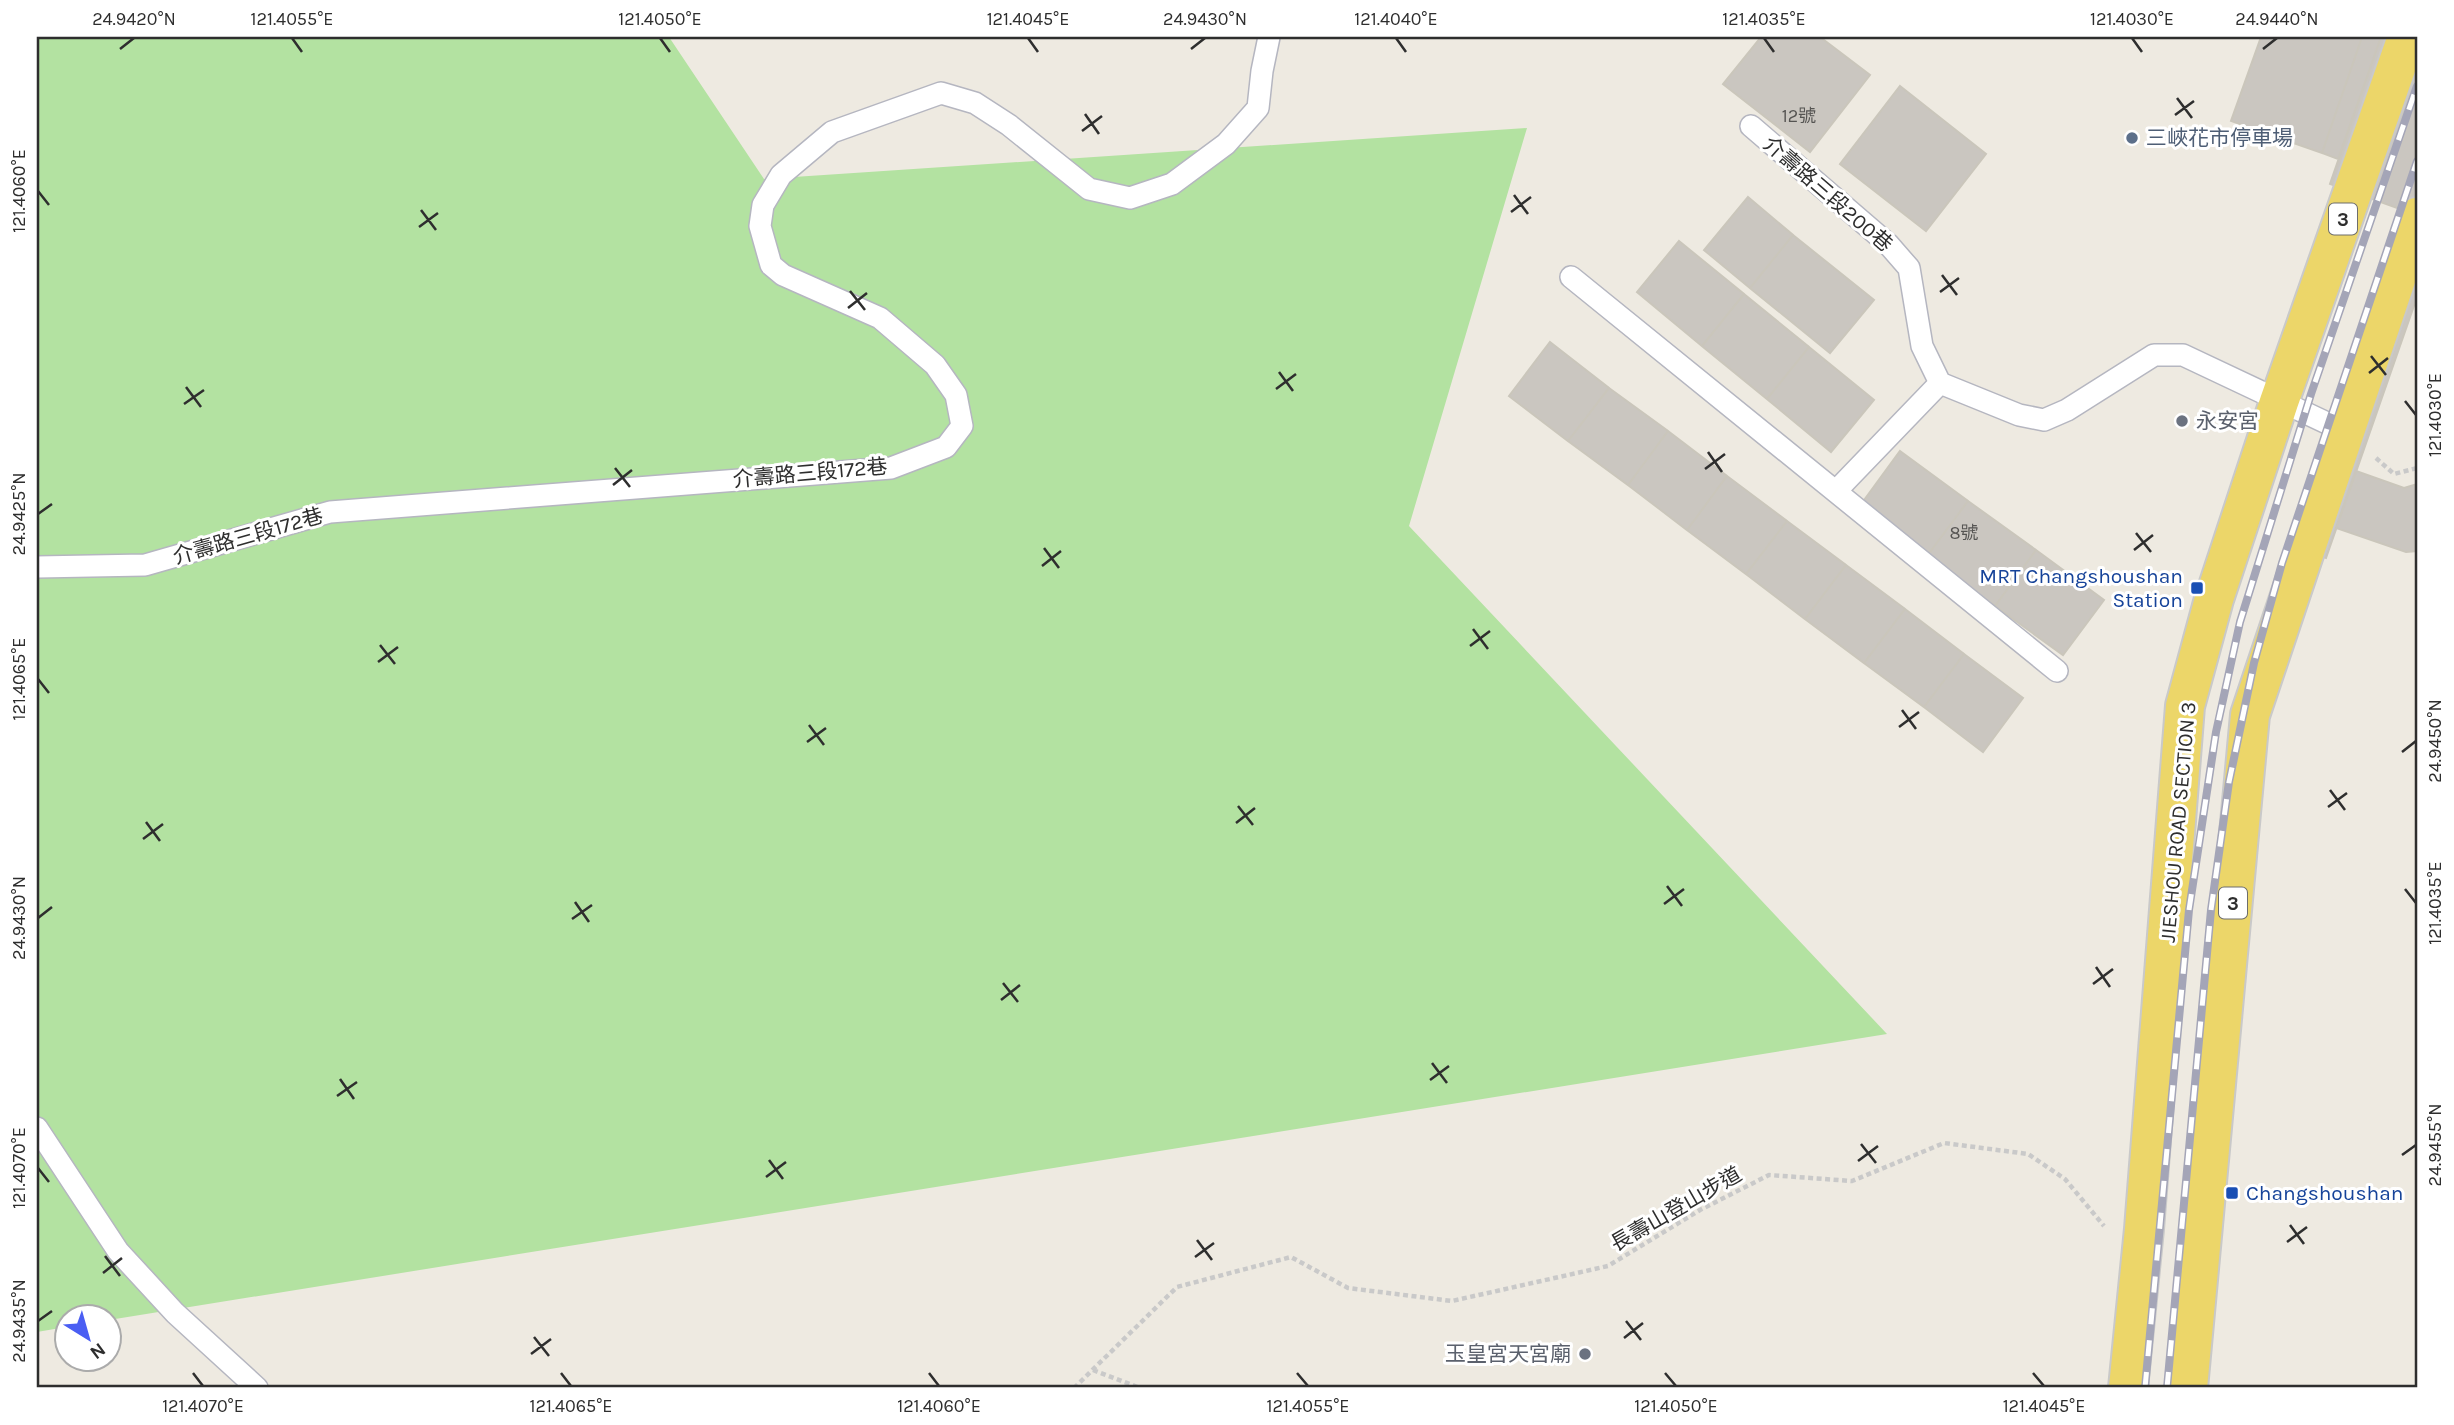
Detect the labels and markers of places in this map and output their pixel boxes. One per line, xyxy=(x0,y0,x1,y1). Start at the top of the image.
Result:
place label: 三峽花市停車場 xyxy=(2146,126,2293,150)
marker: 三峽花市停車場 xyxy=(2124,130,2140,146)
place label: 永安宮 xyxy=(2196,409,2259,433)
marker: 永安宮 xyxy=(2174,413,2190,429)
place label: MRT Changshoushan Station xyxy=(1979,564,2183,612)
marker: MRT Changshoushan Station xyxy=(2189,580,2205,596)
place label: Changshoushan xyxy=(2246,1181,2403,1205)
marker: Changshoushan xyxy=(2224,1185,2240,1201)
place label: 玉皇宮天宮廟 xyxy=(1445,1342,1571,1366)
marker: 玉皇宮天宮廟 xyxy=(1577,1346,1593,1362)

